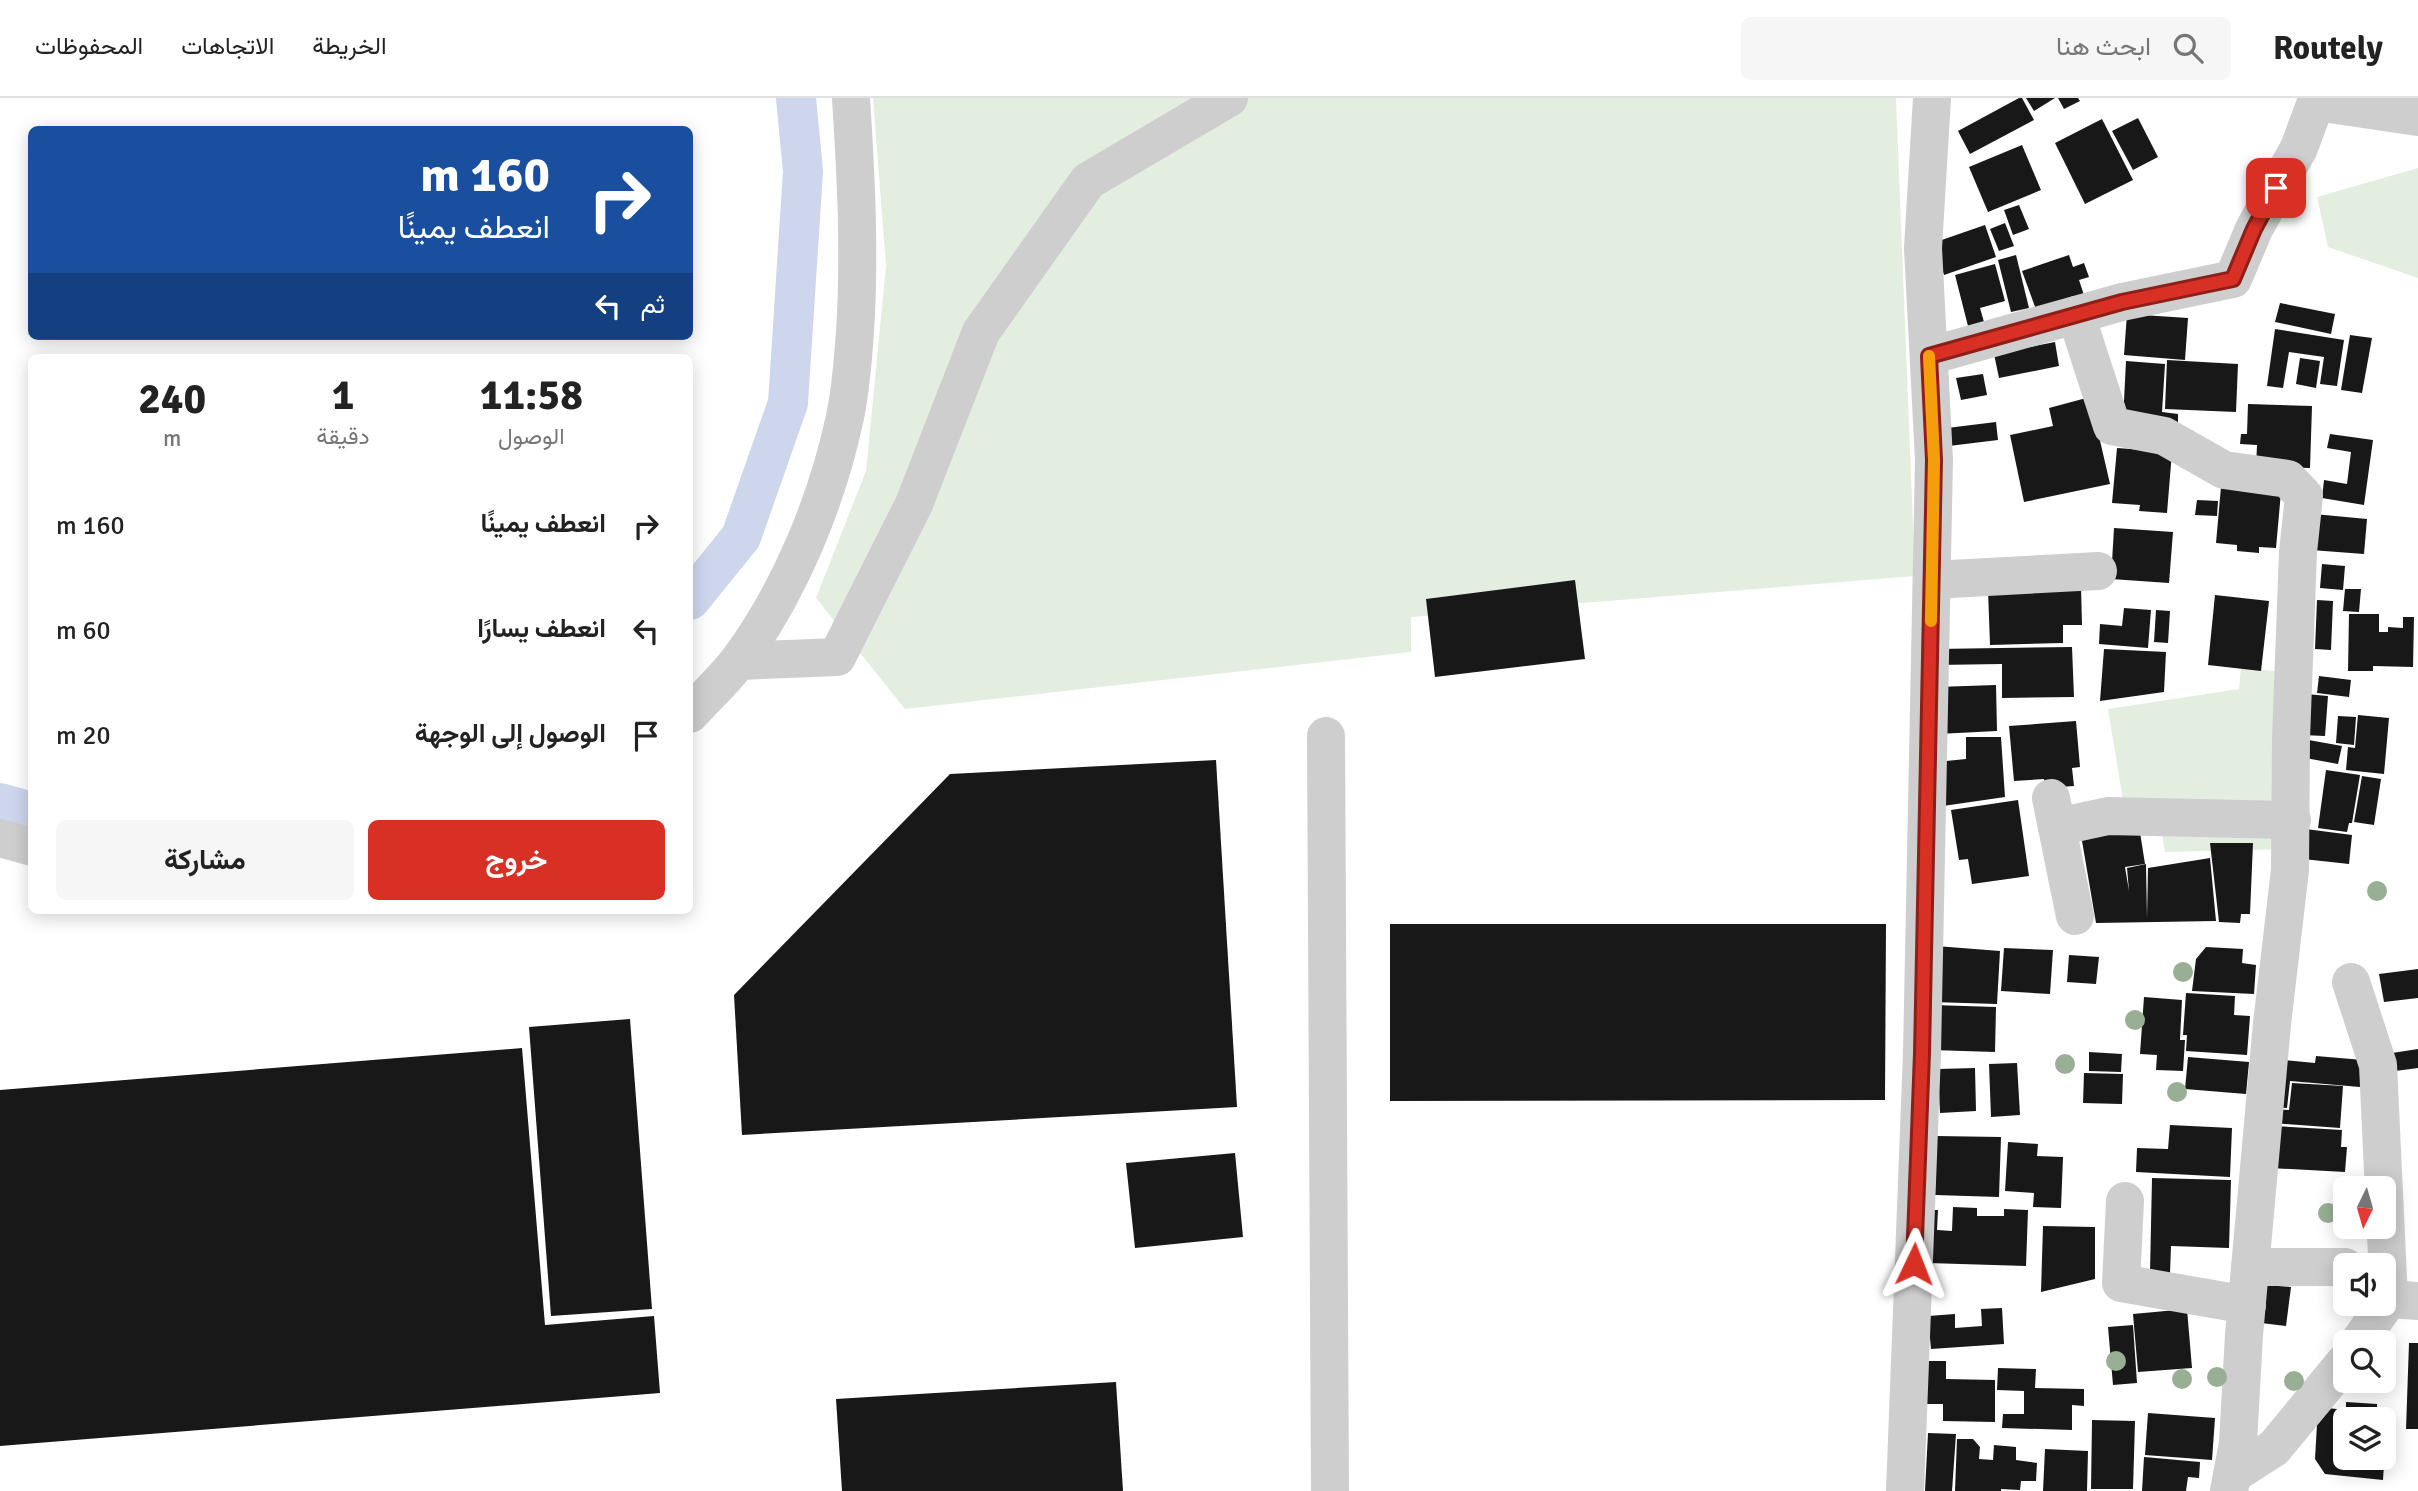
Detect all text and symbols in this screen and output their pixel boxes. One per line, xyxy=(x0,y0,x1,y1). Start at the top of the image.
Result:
search box xyxy=(1741,17,2231,80)
text: Routely xyxy=(2273,28,2383,69)
icon: search xyxy=(2169,29,2207,67)
text: المحفوظات xyxy=(35,31,143,61)
text: الاتجاهات xyxy=(181,31,274,61)
text: الخريطة xyxy=(312,31,387,61)
text: ابحث هنا xyxy=(2056,31,2151,63)
text: 160 m xyxy=(420,145,550,205)
icon: right xyxy=(574,154,665,245)
pin xyxy=(2246,158,2306,218)
icon: arrive xyxy=(2257,169,2295,207)
text: انعطف يمينًا xyxy=(398,208,550,247)
icon: left xyxy=(589,287,627,325)
text: ثم xyxy=(641,289,665,321)
text: 1 xyxy=(332,370,354,421)
text: 11:58 xyxy=(480,370,583,421)
text: 240 xyxy=(138,374,206,425)
text: دقيقة xyxy=(316,422,370,451)
text: الوصول xyxy=(498,422,564,451)
text: m xyxy=(163,424,181,453)
icon: right xyxy=(627,507,665,545)
text: انعطف يمينًا xyxy=(480,508,606,540)
text: 160 m xyxy=(56,510,125,542)
icon: left xyxy=(627,612,665,650)
text: انعطف يسارًا xyxy=(477,613,606,645)
text: 60 m xyxy=(56,615,111,647)
icon: arrive xyxy=(627,717,665,755)
text: الوصول إلى الوجهة xyxy=(415,718,606,750)
text: 20 m xyxy=(56,720,111,752)
button: مشاركة xyxy=(56,820,354,900)
button: خروج xyxy=(368,820,665,900)
north arrow xyxy=(2333,1176,2396,1239)
map controls xyxy=(2333,1176,2396,1470)
position arrow xyxy=(1877,1227,1951,1301)
button: sound xyxy=(2333,1253,2396,1316)
button: search xyxy=(2333,1330,2396,1393)
button: layers xyxy=(2333,1407,2396,1470)

